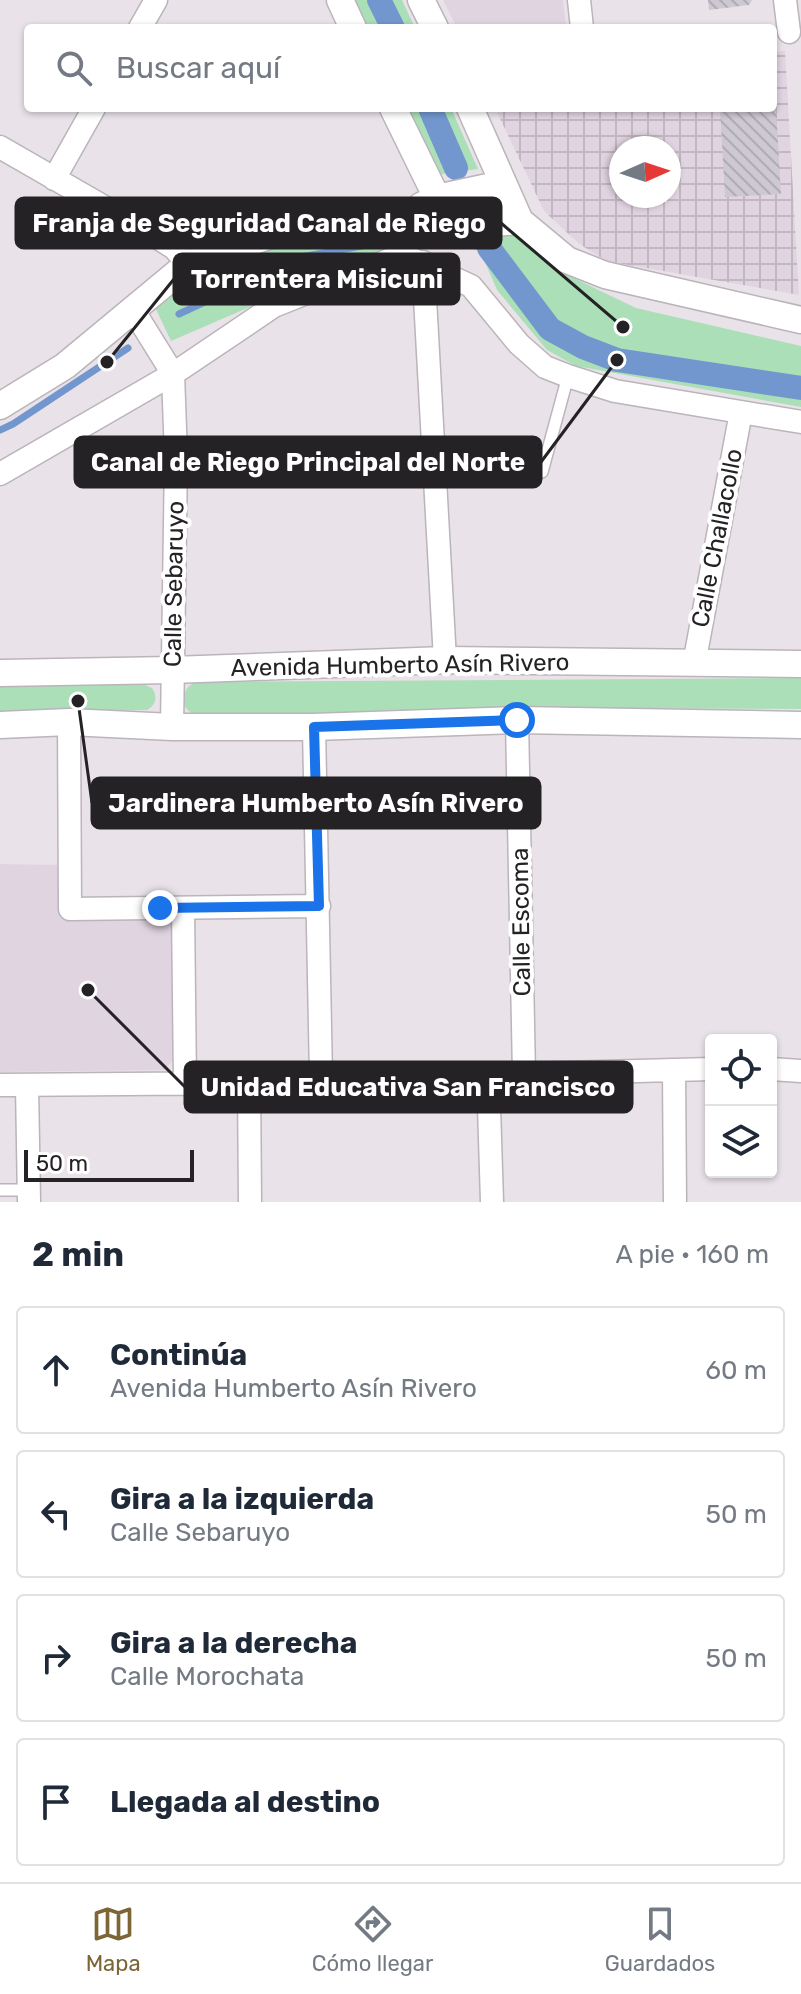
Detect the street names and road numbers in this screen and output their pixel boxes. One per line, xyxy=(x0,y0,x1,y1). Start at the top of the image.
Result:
street label: Calle Challacollo xyxy=(686,446,748,630)
street label: Calle Sebaruyo xyxy=(159,501,189,667)
street label: Avenida Humberto Asín Rivero xyxy=(230,648,570,682)
street label: Calle Escoma xyxy=(506,847,536,997)

